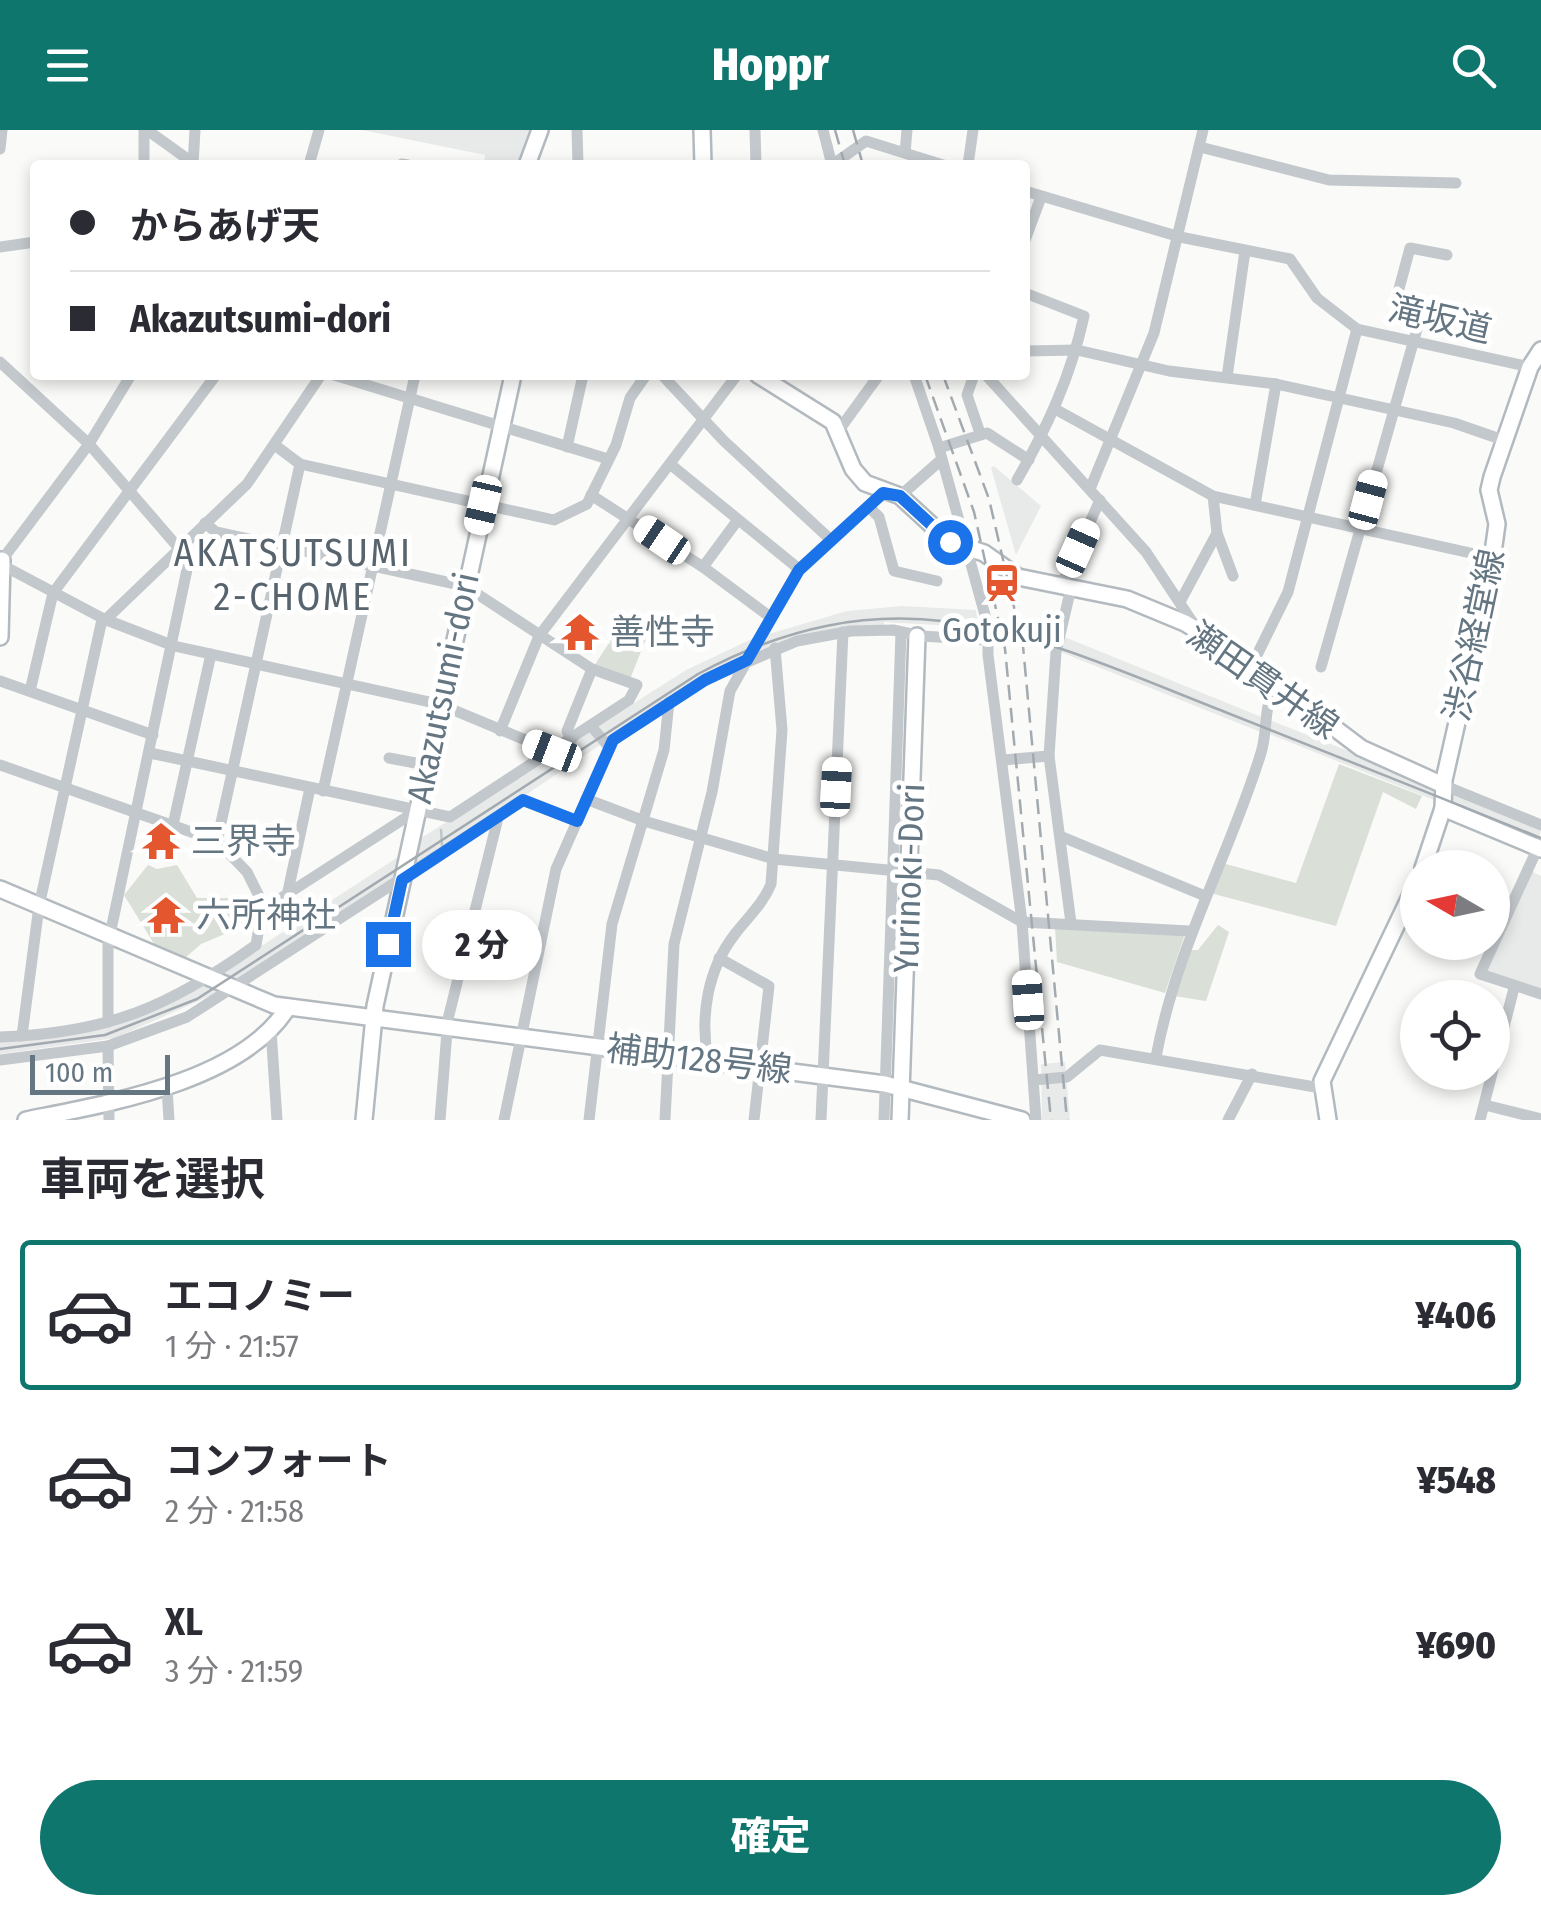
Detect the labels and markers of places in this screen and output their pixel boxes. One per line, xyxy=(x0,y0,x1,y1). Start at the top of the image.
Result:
station icon: Gotokuji xyxy=(981,562,1023,604)
place label: Gotokuji xyxy=(942,609,1062,651)
temple icon: 善性寺 xyxy=(559,611,601,653)
place label: 善性寺 xyxy=(610,611,715,653)
temple icon: 三界寺 xyxy=(140,820,182,862)
place label: 三界寺 xyxy=(191,820,296,862)
temple icon: 六所神社 xyxy=(145,894,187,936)
place label: 六所神社 xyxy=(196,894,336,936)

